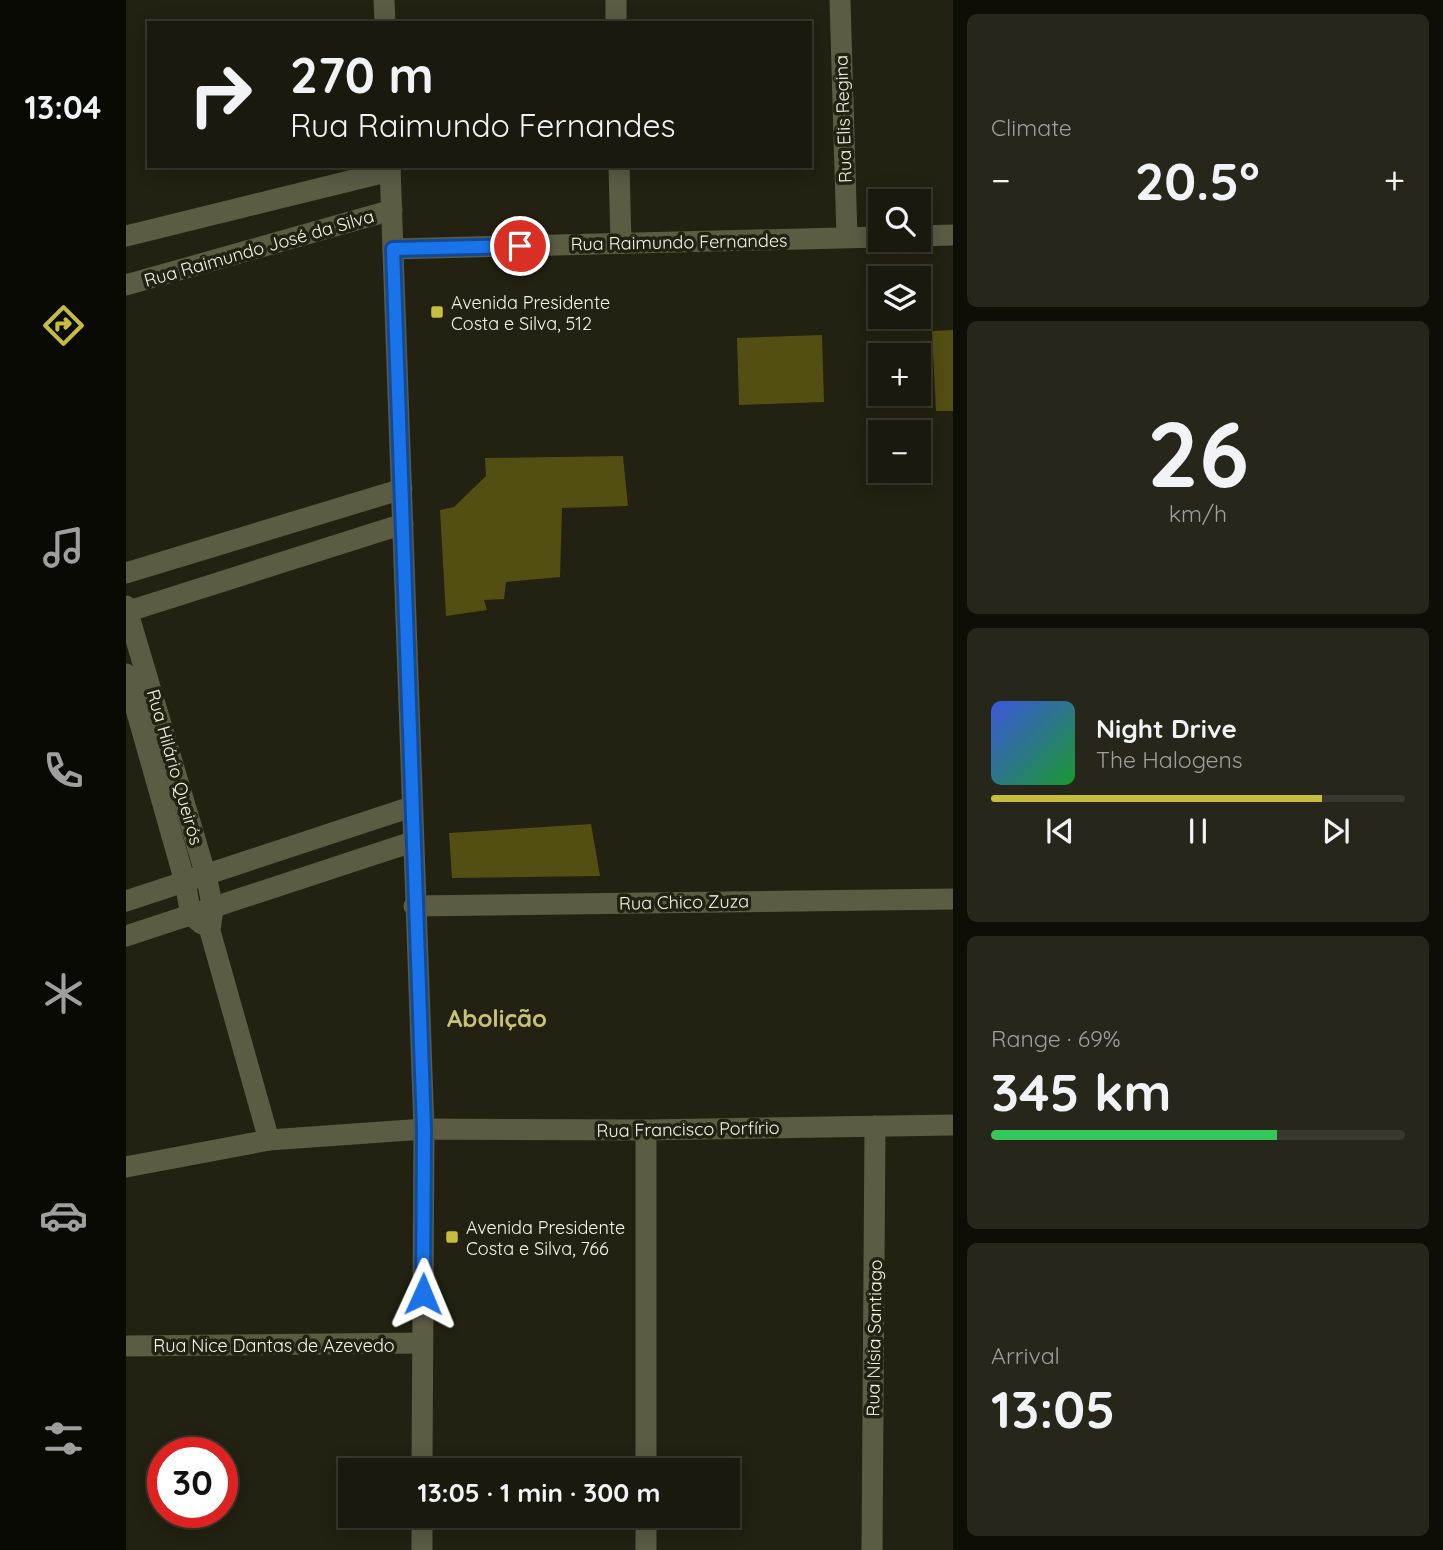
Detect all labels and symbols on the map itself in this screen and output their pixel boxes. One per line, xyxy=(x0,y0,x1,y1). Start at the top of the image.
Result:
street label: Rua Elis Regina xyxy=(829,55,857,183)
street label: Rua Raimundo José da Silva xyxy=(141,204,377,292)
pin xyxy=(490,216,550,276)
street label: Rua Raimundo Fernandes xyxy=(570,229,788,255)
place label: Avenida Presidente Costa e Silva, 512 xyxy=(451,291,610,335)
marker: Avenida Presidente Costa e Silva, 512 xyxy=(429,304,445,320)
street label: Rua Hilário Queirós xyxy=(142,687,208,847)
street label: Rua Chico Zuza xyxy=(619,889,749,915)
district label: Abolição xyxy=(447,1003,547,1033)
street label: Rua Francisco Porfírio xyxy=(596,1116,780,1142)
place label: Avenida Presidente Costa e Silva, 766 xyxy=(466,1216,625,1260)
marker: Avenida Presidente Costa e Silva, 766 xyxy=(444,1229,460,1245)
position arrow xyxy=(386,1257,460,1331)
street label: Rua Nísia Santiago xyxy=(861,1259,887,1417)
street label: Rua Nice Dantas de Azevedo xyxy=(153,1334,395,1357)
speed limit sign: 30 xyxy=(147,1437,238,1528)

